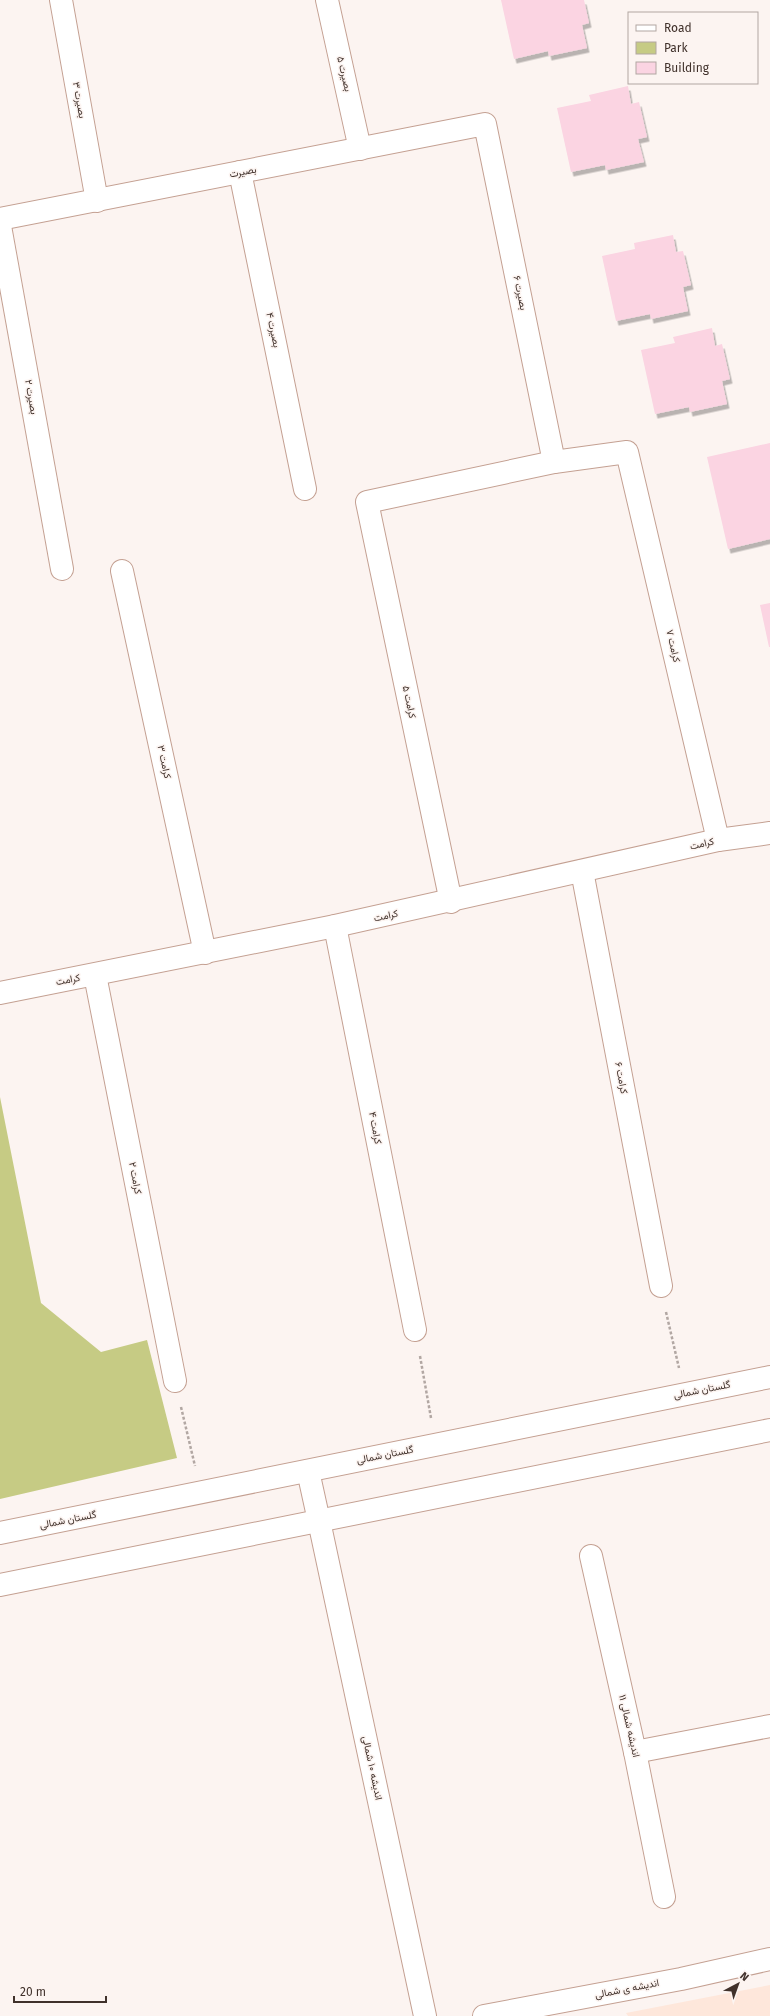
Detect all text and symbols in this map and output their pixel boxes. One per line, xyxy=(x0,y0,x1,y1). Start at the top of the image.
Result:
legend xyxy=(628,12,758,84)
text: Road xyxy=(664,21,692,35)
text: Park xyxy=(664,41,688,55)
street label: بصیرت ۵ xyxy=(334,55,354,93)
text: Building xyxy=(664,61,710,75)
street label: بصیرت ۳ xyxy=(70,81,88,119)
street label: بصیرت xyxy=(228,163,258,180)
street label: بصیرت ۶ xyxy=(511,275,530,311)
street label: بصیرت ۴ xyxy=(263,311,283,349)
street label: بصیرت ۲ xyxy=(22,379,40,415)
street label: کرامت ۷ xyxy=(663,629,683,664)
street label: کرامت ۵ xyxy=(400,685,418,720)
street label: کرامت ۳ xyxy=(155,744,173,780)
street label: کرامت xyxy=(689,835,716,853)
street label: کرامت xyxy=(373,907,400,924)
street label: کرامت xyxy=(55,972,82,988)
street label: کرامت ۶ xyxy=(612,1061,630,1095)
street label: کرامت ۴ xyxy=(366,1111,384,1146)
street label: کرامت ۲ xyxy=(126,1161,144,1196)
street label: گلستان شمالی xyxy=(673,1379,732,1401)
street label: گلستان شمالی xyxy=(356,1444,415,1466)
street label: گلستان شمالی xyxy=(39,1509,98,1531)
street label: اندیشه شمالی ۱۱ xyxy=(616,1694,642,1758)
street label: اندیشه ۱۰ شمالی xyxy=(359,1735,385,1801)
north arrow xyxy=(718,1964,758,2004)
text: N xyxy=(737,1970,751,1984)
street label: اندیشه ی شمالی xyxy=(594,1977,660,2001)
scale bar xyxy=(14,1978,106,2004)
text: 20 m xyxy=(20,1985,46,1999)

